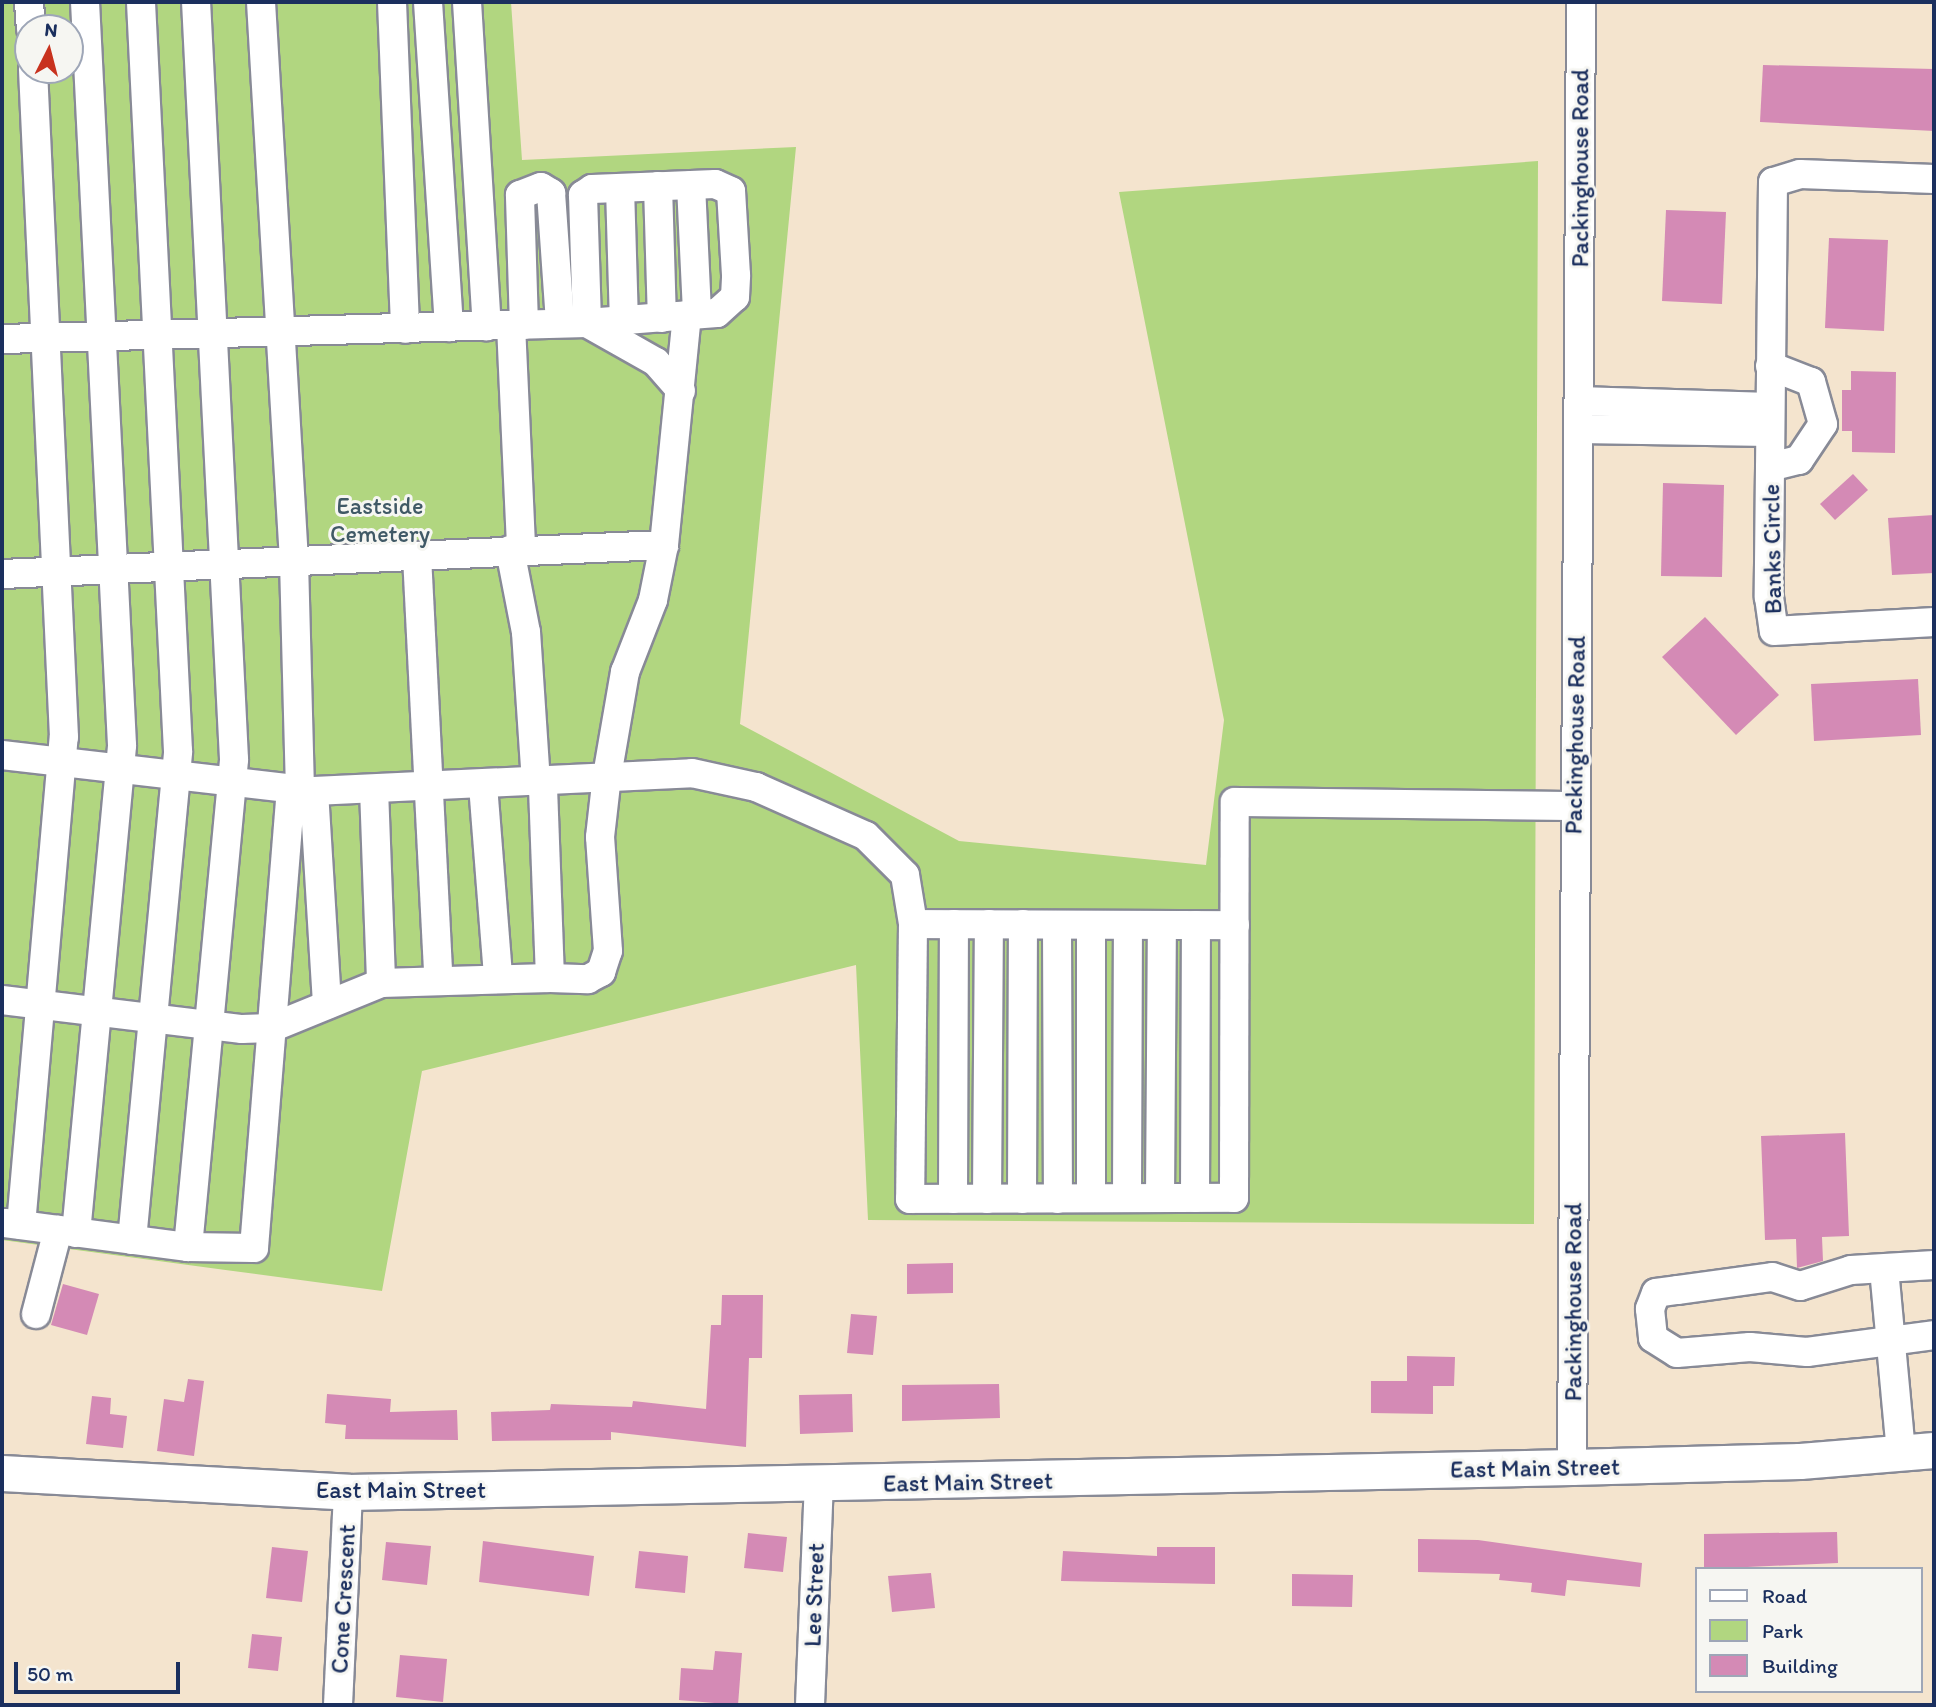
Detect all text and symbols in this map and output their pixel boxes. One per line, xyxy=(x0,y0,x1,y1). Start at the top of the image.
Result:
north arrow xyxy=(14,14,84,84)
text: N xyxy=(43,17,59,42)
street label: Packinghouse Road xyxy=(1566,69,1594,267)
street label: Banks Circle xyxy=(1756,484,1788,614)
park label: Eastside Cemetery xyxy=(330,492,430,548)
street label: Packinghouse Road xyxy=(1559,636,1591,834)
street label: Packinghouse Road xyxy=(1559,1203,1587,1401)
street label: East Main Street xyxy=(1449,1452,1621,1484)
street label: East Main Street xyxy=(882,1466,1054,1498)
street label: East Main Street xyxy=(316,1476,486,1504)
street label: Cone Crescent xyxy=(325,1523,361,1675)
street label: Lee Street xyxy=(798,1543,830,1647)
legend xyxy=(1694,1567,1922,1693)
text: Road xyxy=(1762,1583,1807,1608)
text: Park xyxy=(1762,1618,1803,1643)
scale bar xyxy=(18,1648,184,1692)
text: Building xyxy=(1762,1653,1838,1678)
text: 50 m xyxy=(27,1661,73,1686)

